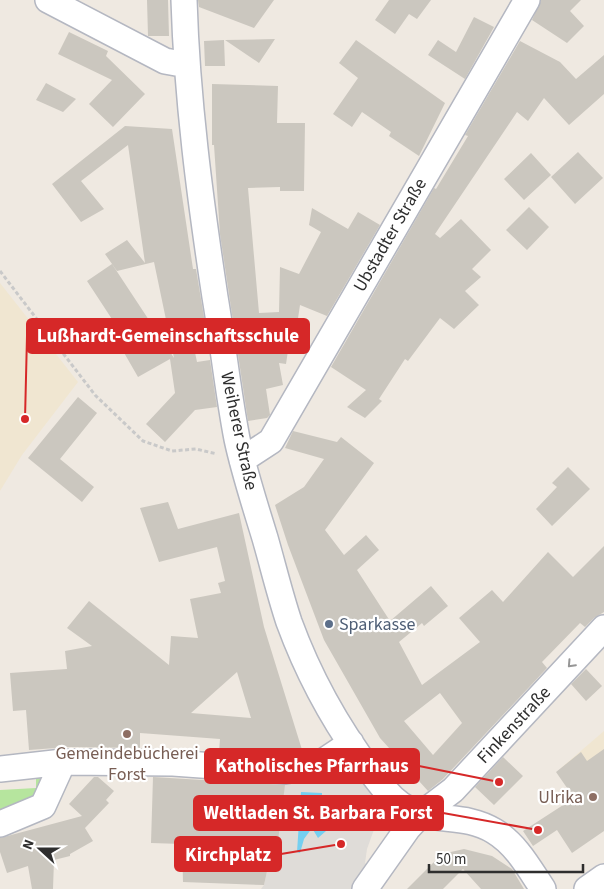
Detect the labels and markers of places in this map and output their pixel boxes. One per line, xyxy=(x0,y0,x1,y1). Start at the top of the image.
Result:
callout: Lußhardt-Gemeinschaftsschule xyxy=(27,319,309,353)
place label: Sparkasse xyxy=(339,612,416,637)
marker: Sparkasse xyxy=(323,618,335,630)
marker: Gemeindebücherei Forst xyxy=(121,728,133,740)
place label: Gemeindebücherei Forst xyxy=(55,741,199,787)
callout: Katholisches Pfarrhaus xyxy=(205,749,419,783)
place label: Ulrika xyxy=(538,785,583,810)
marker: Ulrika xyxy=(587,791,599,803)
callout: Weltladen St. Barbara Forst xyxy=(194,796,443,830)
callout: Kirchplatz xyxy=(175,837,281,871)

